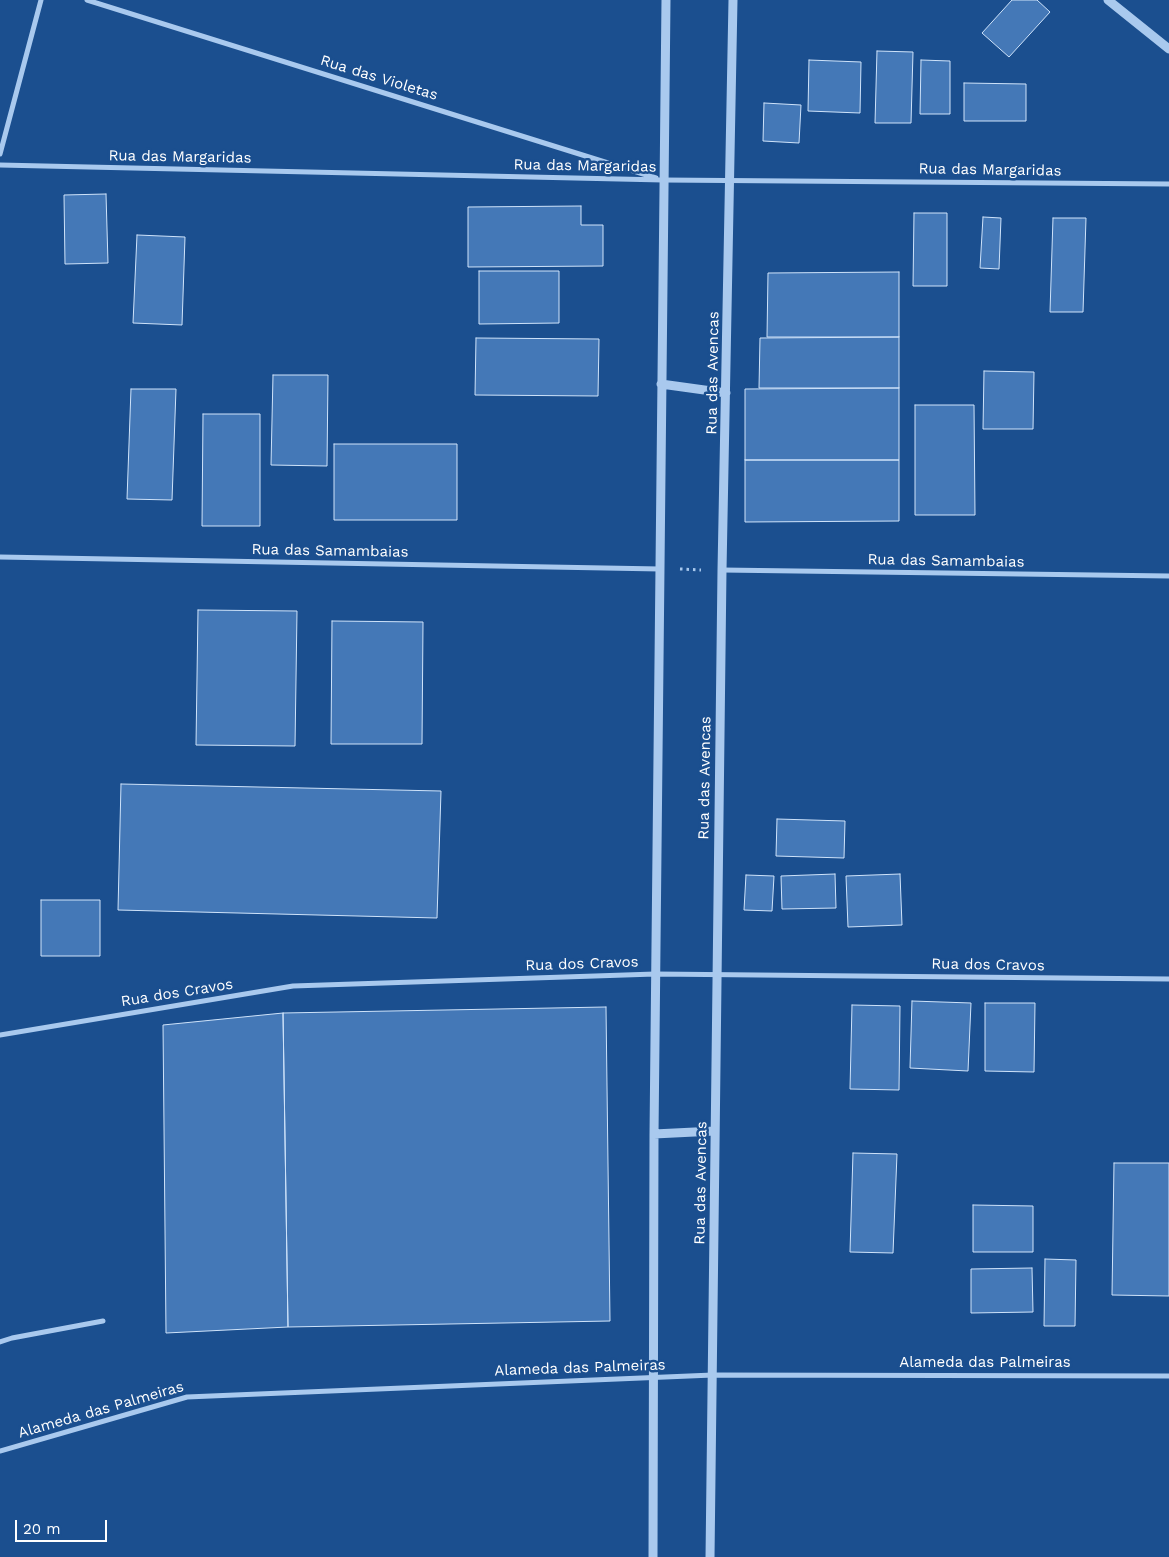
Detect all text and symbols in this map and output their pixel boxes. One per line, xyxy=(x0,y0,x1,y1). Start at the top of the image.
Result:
street label: Rua das Violetas xyxy=(318,52,440,104)
street label: Rua das Margaridas xyxy=(108,147,252,167)
street label: Rua das Margaridas xyxy=(513,156,657,176)
street label: Rua das Margaridas xyxy=(918,160,1062,180)
street label: Rua das Avencas xyxy=(703,311,723,435)
street label: Rua das Samambaias xyxy=(251,541,409,561)
street label: Rua das Samambaias xyxy=(867,551,1025,571)
street label: Rua das Avencas xyxy=(695,716,715,840)
street label: Rua dos Cravos xyxy=(525,953,639,975)
street label: Rua dos Cravos xyxy=(931,955,1045,975)
street label: Rua dos Cravos xyxy=(120,975,234,1011)
street label: Rua das Avencas xyxy=(691,1121,711,1245)
street label: Alameda das Palmeiras xyxy=(899,1354,1071,1372)
street label: Alameda das Palmeiras xyxy=(494,1356,666,1380)
street label: Alameda das Palmeiras xyxy=(16,1378,186,1442)
scale bar xyxy=(18,1510,110,1542)
text: 20 m xyxy=(23,1520,61,1538)

